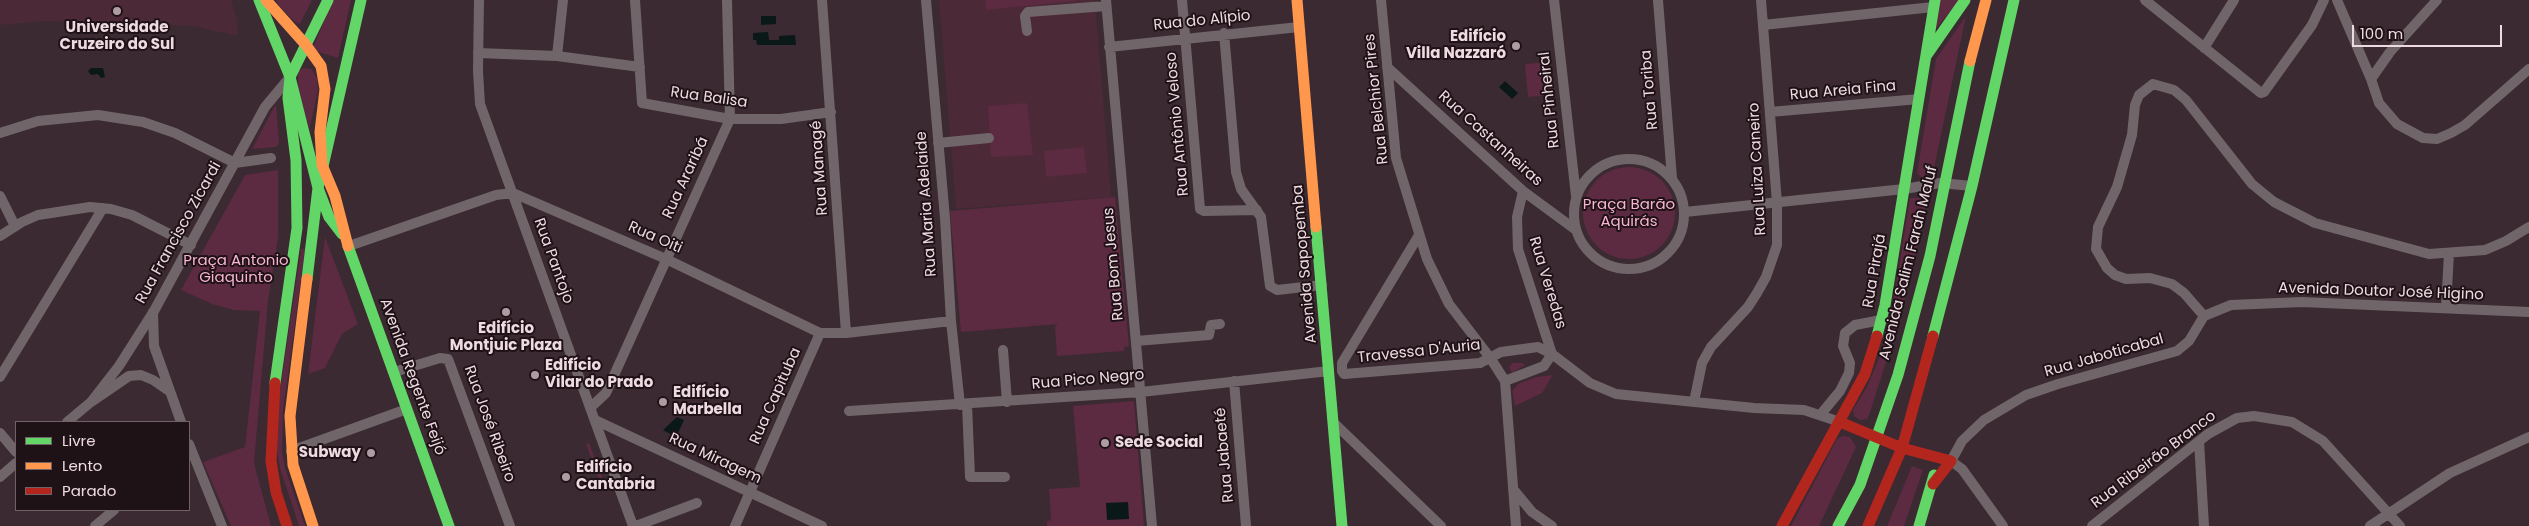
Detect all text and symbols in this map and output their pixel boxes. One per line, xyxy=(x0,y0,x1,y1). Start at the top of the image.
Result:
marker: Universidade Cruzeiro do Sul xyxy=(111,5,123,17)
street label: Rua do Alípio xyxy=(1153,7,1251,35)
scale bar xyxy=(2354,15,2504,47)
place label: Universidade Cruzeiro do Sul xyxy=(60,19,174,54)
text: 100 m xyxy=(2360,23,2403,44)
place label: Edifício Villa Nazzaró xyxy=(1406,28,1506,63)
street label: Rua Belchior Pires xyxy=(1361,33,1393,165)
marker: Edifício Villa Nazzaró xyxy=(1510,40,1522,52)
street label: Rua Toriba xyxy=(1638,49,1662,131)
street label: Rua Antônio Veloso xyxy=(1163,51,1193,197)
street label: Rua Pinheiral xyxy=(1536,51,1564,149)
street label: Rua Areia Fina xyxy=(1789,77,1897,105)
street label: Rua Balisa xyxy=(669,84,749,112)
street label: Rua Castanheiras xyxy=(1434,88,1546,190)
street label: Rua Luiza Caneiro xyxy=(1746,102,1770,236)
street label: Rua Managé xyxy=(808,120,832,216)
street label: Rua Maria Adelaide xyxy=(913,131,941,277)
street label: Rua Araribá xyxy=(659,134,713,222)
street label: Rua Francisco Zicardi xyxy=(132,159,226,307)
street label: Avenida Salim Farah Maluf xyxy=(1876,164,1942,362)
street label: Avenida Sapopemba xyxy=(1289,184,1321,344)
park label: Praça Barão Aquirás xyxy=(1583,196,1675,231)
street label: Rua Bom Jesus xyxy=(1100,207,1128,321)
street label: Rua Pantojo xyxy=(529,216,577,306)
street label: Rua Oiti xyxy=(625,218,685,258)
street label: Rua Pirajá xyxy=(1860,233,1890,309)
street label: Rua Veredas xyxy=(1524,235,1570,331)
park label: Praça Antonio Giaquinto xyxy=(183,252,289,287)
street label: Avenida Doutor José Higino xyxy=(2278,279,2484,305)
street label: Avenida Regente Feijó xyxy=(375,296,449,458)
marker: Edifício Montjuic Plaza xyxy=(500,306,512,318)
place label: Edifício Montjuic Plaza xyxy=(450,320,562,355)
street label: Rua Jaboticabal xyxy=(2042,330,2166,382)
street label: Travessa D'Auria xyxy=(1357,337,1481,367)
street label: Rua Capituba xyxy=(747,345,805,447)
place label: Edifício Vilar do Prado xyxy=(545,357,653,392)
street label: Rua José Ribeiro xyxy=(460,363,518,485)
street label: Rua Pico Negro xyxy=(1031,366,1145,394)
marker: Edifício Vilar do Prado xyxy=(529,369,541,381)
place label: Edifício Marbella xyxy=(673,384,742,419)
marker: Edifício Marbella xyxy=(657,396,669,408)
street label: Rua Jabaeté xyxy=(1212,407,1238,503)
street label: Rua Ribeirão Branco xyxy=(2088,407,2220,513)
legend xyxy=(15,421,190,511)
text: Livre xyxy=(62,430,95,451)
street label: Rua Miragem xyxy=(666,430,764,488)
place label: Sede Social xyxy=(1115,434,1203,452)
marker: Sede Social xyxy=(1099,437,1111,449)
place label: Subway xyxy=(299,444,361,462)
marker: Subway xyxy=(365,447,377,459)
text: Lento xyxy=(62,455,102,476)
place label: Edifício Cantabria xyxy=(576,459,655,494)
marker: Edifício Cantabria xyxy=(560,471,572,483)
text: Parado xyxy=(62,480,116,501)

